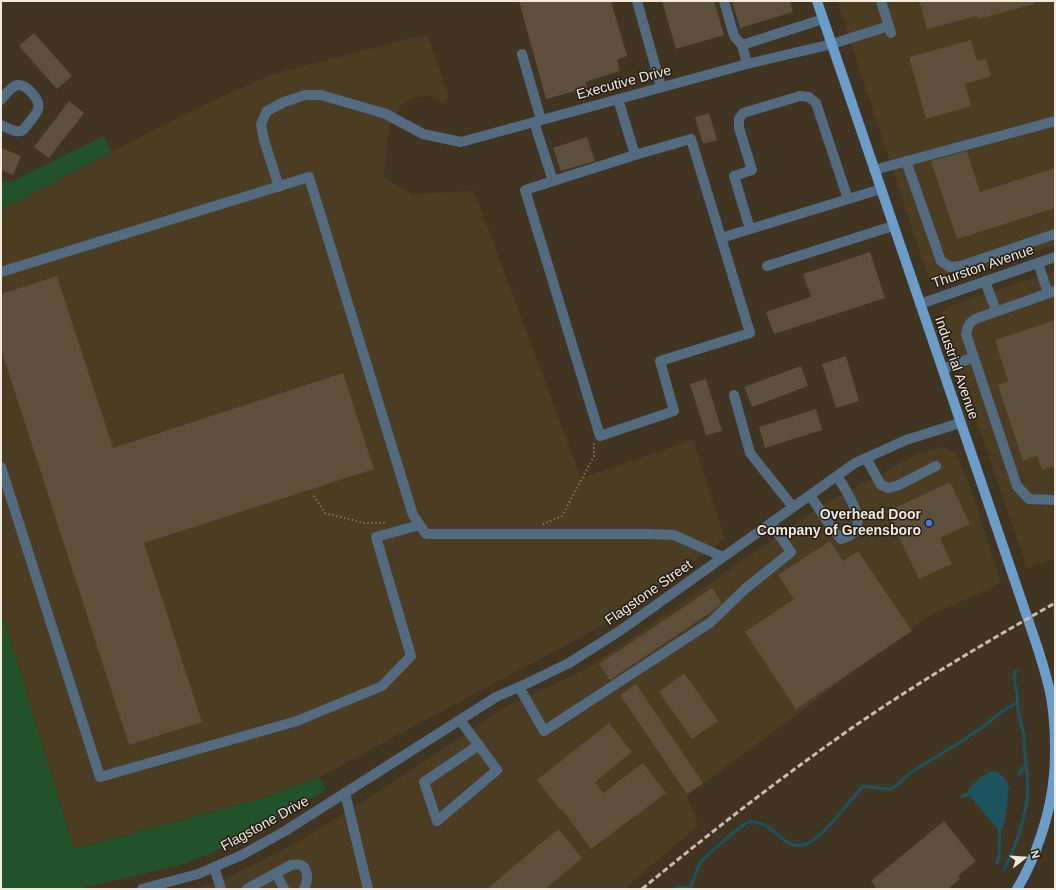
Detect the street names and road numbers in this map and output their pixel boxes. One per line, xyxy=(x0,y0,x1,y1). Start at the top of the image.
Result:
street label: Executive Drive xyxy=(575,62,673,104)
street label: Thurston Avenue xyxy=(930,242,1036,292)
street label: Industrial Avenue xyxy=(930,314,982,422)
street label: Flagstone Street xyxy=(602,557,696,629)
street label: Flagstone Drive xyxy=(218,793,312,855)

